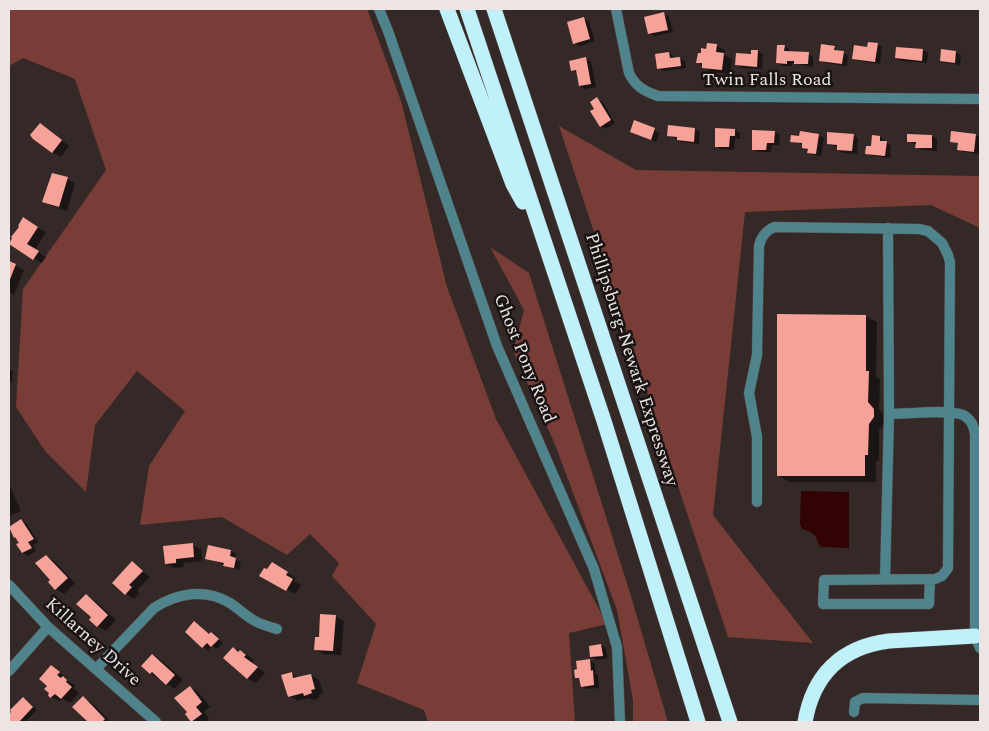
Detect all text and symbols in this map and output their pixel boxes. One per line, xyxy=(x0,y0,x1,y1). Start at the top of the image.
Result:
street label: Twin Falls Road xyxy=(702,70,832,92)
street label: Phillipsburg-Newark Expressway xyxy=(579,230,681,490)
street label: Ghost Pony Road xyxy=(487,291,559,427)
street label: Killarney Drive xyxy=(40,594,144,692)

